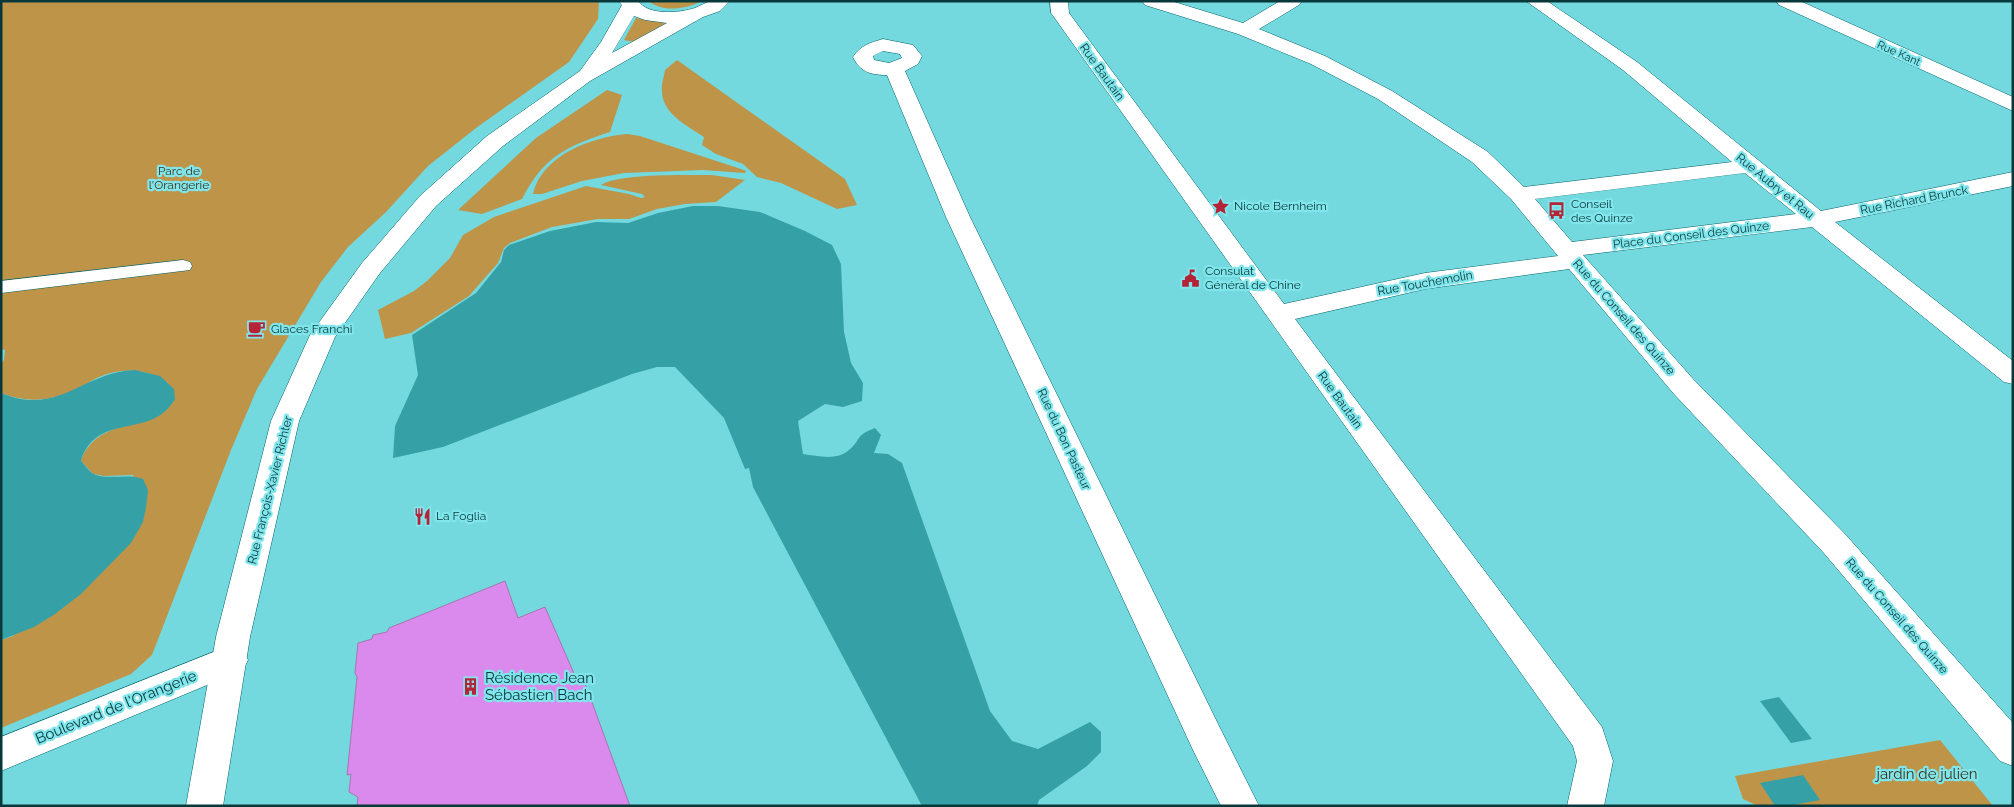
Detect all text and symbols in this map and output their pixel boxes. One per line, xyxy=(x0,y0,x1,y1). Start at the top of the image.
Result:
street label: Rue Kant xyxy=(1875,38,1923,69)
street label: Rue Bautain xyxy=(1077,41,1127,103)
street label: Rue Aubry et Rau xyxy=(1733,150,1817,222)
park label: Parc de l'Orangerie xyxy=(149,164,209,192)
street label: Rue Richard Brunck xyxy=(1859,183,1970,217)
place icon: Nicole Bernheim xyxy=(1210,196,1230,216)
place label: Conseil des Quinze xyxy=(1571,197,1633,225)
place label: Nicole Bernheim xyxy=(1234,199,1327,213)
bus stop icon: Conseil des Quinze xyxy=(1547,201,1567,221)
street label: Place du Conseil des Quinze xyxy=(1612,218,1770,252)
street label: Rue du Conseil des Quinze xyxy=(1570,256,1678,378)
place label: Consulat Général de Chine xyxy=(1205,264,1301,292)
public building icon: Consulat Général de Chine xyxy=(1181,268,1201,288)
street label: Rue Touchemolin xyxy=(1376,268,1474,298)
cafe icon: Glaces Franchi xyxy=(247,319,267,339)
place label: Glaces Franchi xyxy=(271,322,352,336)
street label: Rue Bautain xyxy=(1315,369,1365,431)
street label: Rue du Bon Pasteur xyxy=(1034,386,1094,492)
street label: Rue François-Xavier Richter xyxy=(245,414,295,566)
restaurant icon: La Foglia xyxy=(412,506,432,526)
place label: La Foglia xyxy=(436,509,486,523)
street label: Rue du Conseil des Quinze xyxy=(1843,555,1951,677)
street label: Boulevard de l'Orangerie xyxy=(33,666,199,748)
place label: Résidence Jean Sébastien Bach xyxy=(485,669,594,704)
building icon: Résidence Jean Sébastien Bach xyxy=(461,677,481,697)
park label: jardin de julien xyxy=(1875,765,1977,783)

